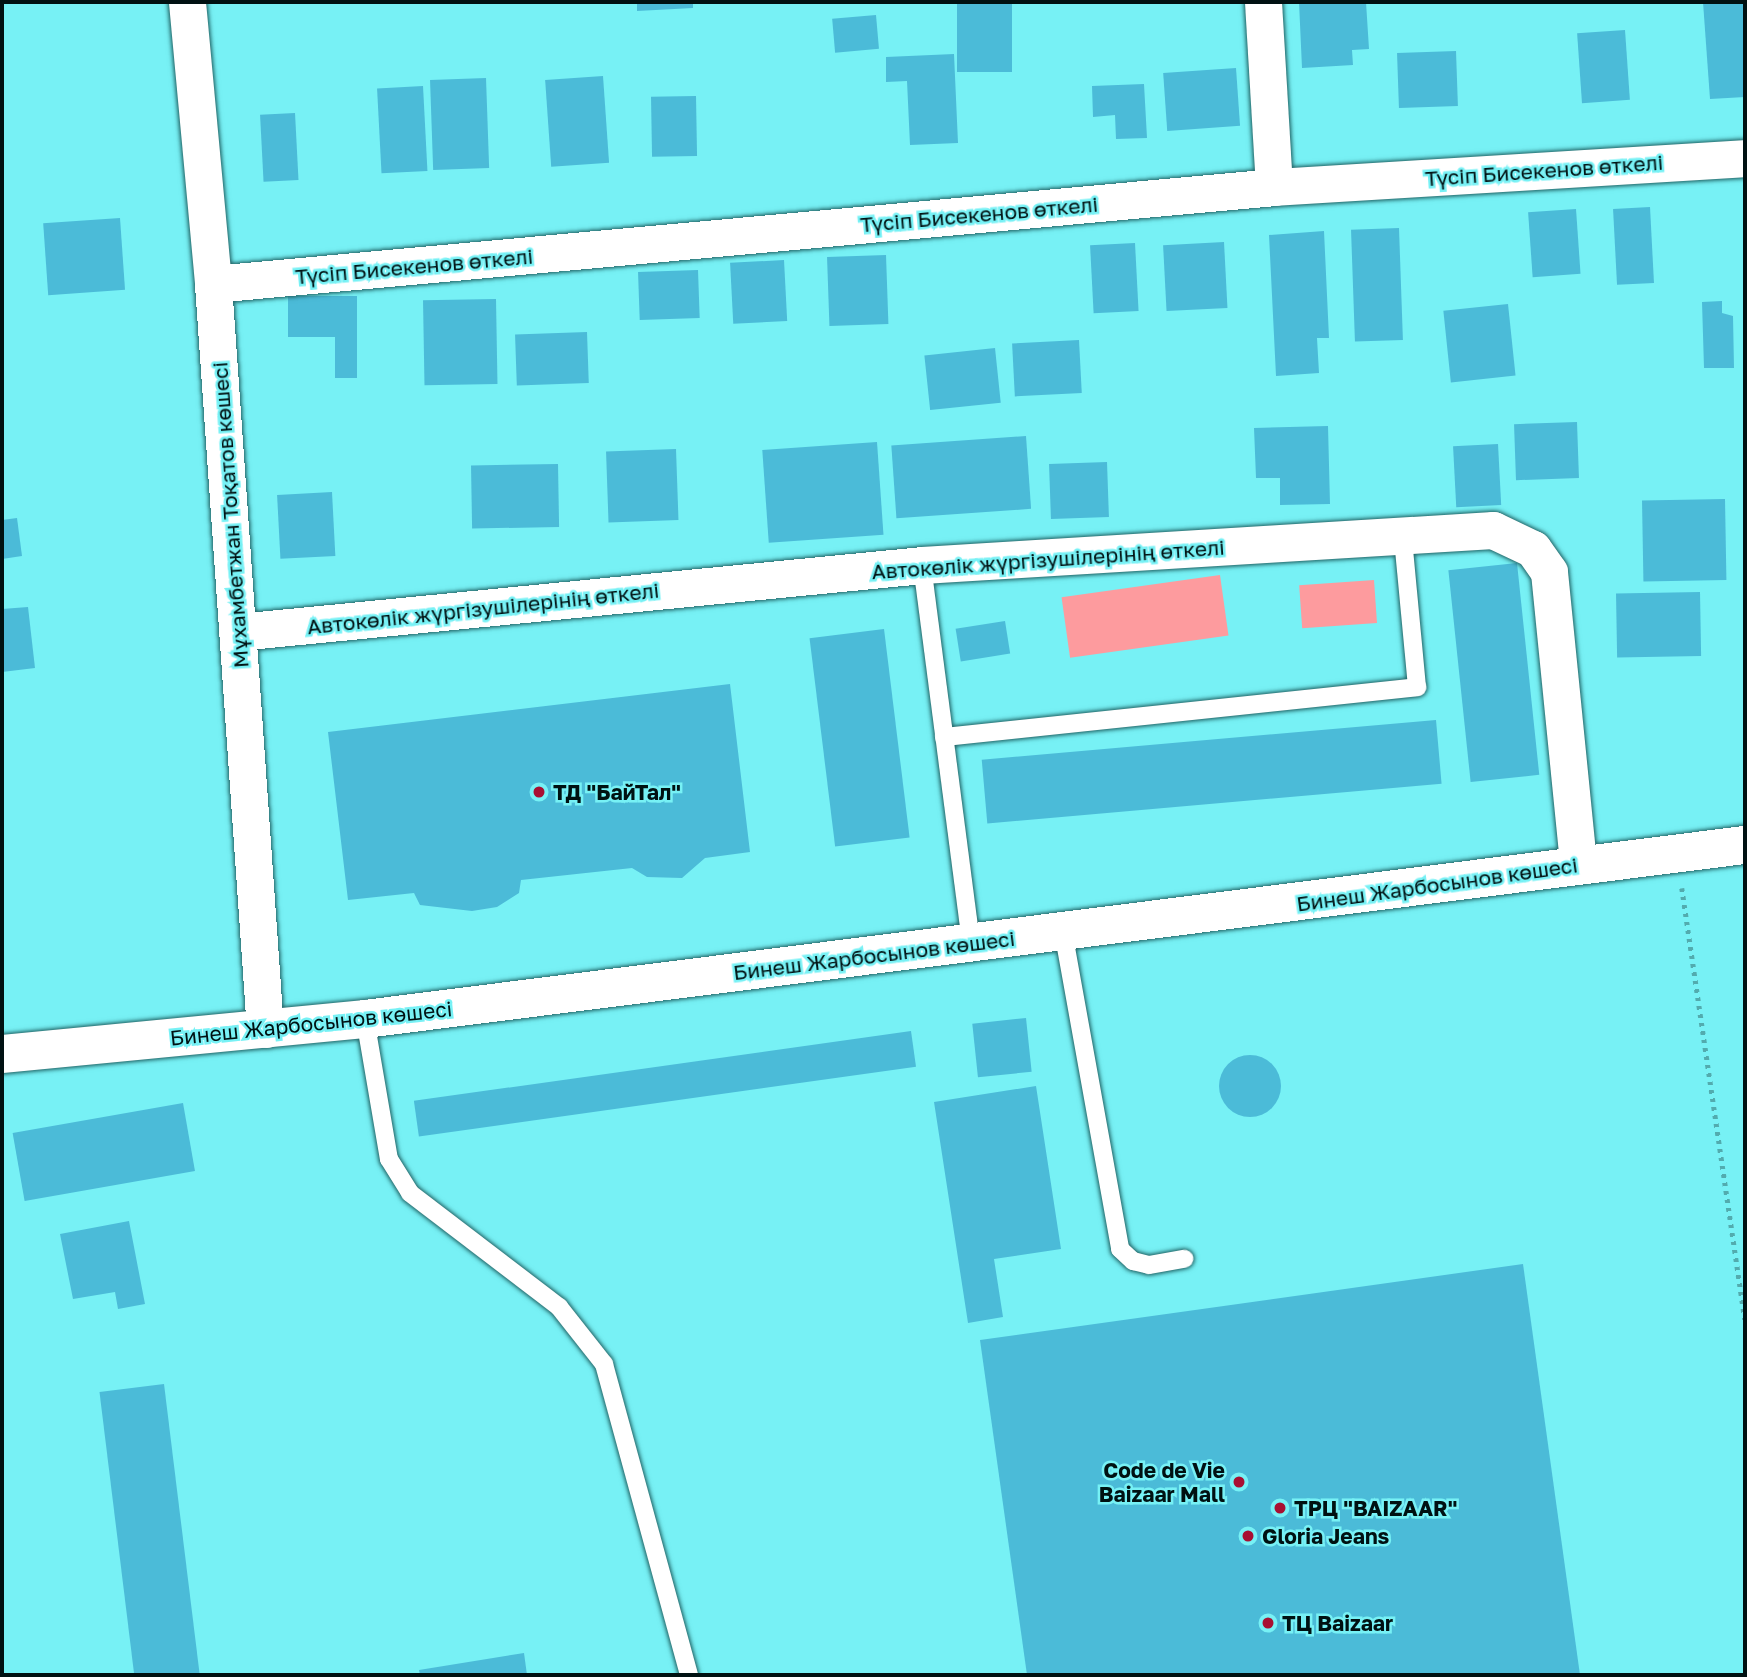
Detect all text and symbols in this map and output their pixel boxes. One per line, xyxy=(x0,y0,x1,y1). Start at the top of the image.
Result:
street label: Түсіп Бисекенов өткелі xyxy=(1424,149,1664,191)
street label: Түсіп Бисекенов өткелі xyxy=(859,191,1099,237)
street label: Түсіп Бисекенов өткелі xyxy=(294,243,534,289)
street label: Мұхамбетжан Тоқатов көшесі xyxy=(207,361,253,669)
street label: Автокөлік жүргізушілерінің өткелі xyxy=(871,534,1225,584)
street label: Автокөлік жүргізушілерінің өткелі xyxy=(306,577,660,639)
place label: ТД "БайТал" xyxy=(553,779,681,805)
marker: ТД "БайТал" xyxy=(531,784,547,800)
street label: Бинеш Жарбосынов көшесі xyxy=(1295,852,1579,916)
street label: Бинеш Жарбосынов көшесі xyxy=(732,925,1016,985)
street label: Бинеш Жарбосынов көшесі xyxy=(169,996,453,1050)
place label: Code de Vie Baizaar Mall xyxy=(1099,1457,1225,1507)
marker: Code de Vie Baizaar Mall xyxy=(1231,1474,1247,1490)
place label: ТРЦ "BAIZAAR" xyxy=(1294,1495,1457,1521)
marker: ТРЦ "BAIZAAR" xyxy=(1272,1500,1288,1516)
place label: Gloria Jeans xyxy=(1262,1523,1389,1549)
marker: Gloria Jeans xyxy=(1240,1528,1256,1544)
place label: ТЦ Baizaar xyxy=(1282,1610,1393,1636)
marker: ТЦ Baizaar xyxy=(1260,1615,1276,1631)

